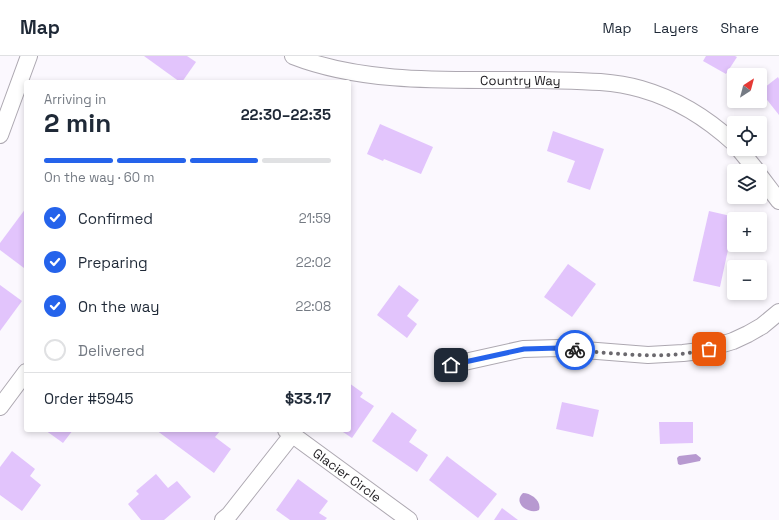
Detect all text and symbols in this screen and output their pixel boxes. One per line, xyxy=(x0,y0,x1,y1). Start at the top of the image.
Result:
text: Map xyxy=(20,15,60,40)
text: Map xyxy=(602,19,632,37)
text: Layers xyxy=(654,19,698,37)
text: Share xyxy=(720,19,759,37)
north arrow xyxy=(727,68,767,108)
map controls xyxy=(727,68,767,300)
street label: Country Way xyxy=(480,72,561,89)
text: Arriving in xyxy=(44,91,106,108)
text: 22:30–22:35 xyxy=(241,105,331,124)
text: 2 min xyxy=(44,106,111,140)
button: locate xyxy=(727,116,767,156)
button: layers xyxy=(727,164,767,204)
text: On the way · 60 m xyxy=(44,169,155,186)
icon: check xyxy=(44,207,66,229)
text: Confirmed xyxy=(78,209,153,228)
text: 21:59 xyxy=(299,210,331,227)
button: + xyxy=(727,212,767,252)
icon: check xyxy=(44,251,66,273)
text: Preparing xyxy=(78,253,148,272)
text: 22:02 xyxy=(296,254,331,271)
button: − xyxy=(727,260,767,300)
icon: check xyxy=(44,295,66,317)
text: On the way xyxy=(78,297,159,316)
text: 22:08 xyxy=(296,298,331,315)
courier xyxy=(555,330,595,370)
pin xyxy=(692,332,726,366)
icon: bag xyxy=(698,338,720,360)
icon: bike xyxy=(564,339,586,361)
text: Delivered xyxy=(78,341,145,360)
pin xyxy=(434,348,468,382)
icon: home xyxy=(440,354,462,376)
text: Order #5945 xyxy=(44,389,133,408)
text: $33.17 xyxy=(285,389,331,408)
street label: Glacier Circle xyxy=(309,445,385,506)

